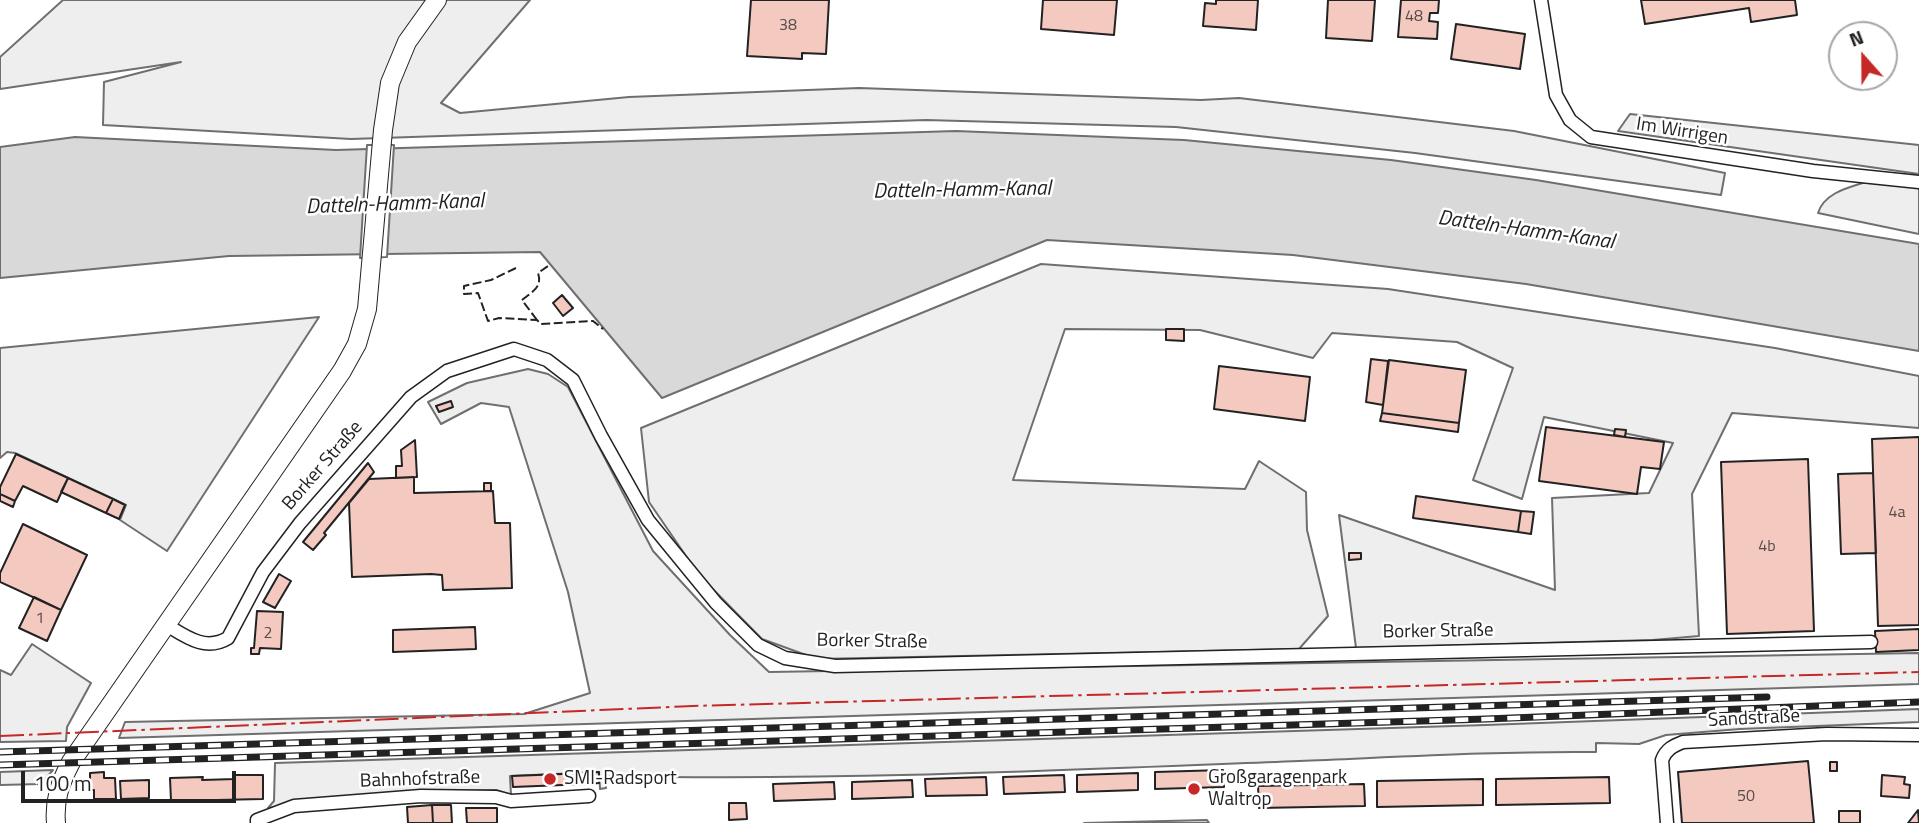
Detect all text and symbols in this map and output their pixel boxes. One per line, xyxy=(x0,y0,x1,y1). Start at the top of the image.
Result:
house number: 48 xyxy=(1405,7,1423,27)
house number: 38 xyxy=(779,16,797,36)
north arrow xyxy=(1828,21,1898,91)
text: N xyxy=(1845,22,1867,54)
street label: Im Wirrigen xyxy=(1634,113,1730,151)
water label: Datteln-Hamm-Kanal xyxy=(873,177,1051,205)
water label: Datteln-Hamm-Kanal xyxy=(306,189,484,221)
water label: Datteln-Hamm-Kanal xyxy=(1436,206,1616,256)
street label: Borker Straße xyxy=(278,417,368,515)
house number: 4a xyxy=(1889,503,1905,523)
house number: 4b xyxy=(1758,537,1776,557)
house number: 1 xyxy=(36,609,44,629)
street label: Borker Straße xyxy=(1382,620,1494,644)
house number: 2 xyxy=(264,624,272,644)
street label: Borker Straße xyxy=(816,630,928,654)
street label: Sandstraße xyxy=(1707,705,1801,733)
scale bar xyxy=(24,756,240,800)
text: 100 m xyxy=(34,767,91,799)
street label: Bahnhofstraße xyxy=(360,767,480,793)
place label: Großgaragenpark Waltrop xyxy=(1208,767,1347,811)
place label: SMI-Radsport xyxy=(564,768,677,790)
marker: SMI-Radsport xyxy=(542,771,558,787)
marker: Großgaragenpark Waltrop xyxy=(1186,781,1202,797)
house number: 50 xyxy=(1737,787,1755,807)

